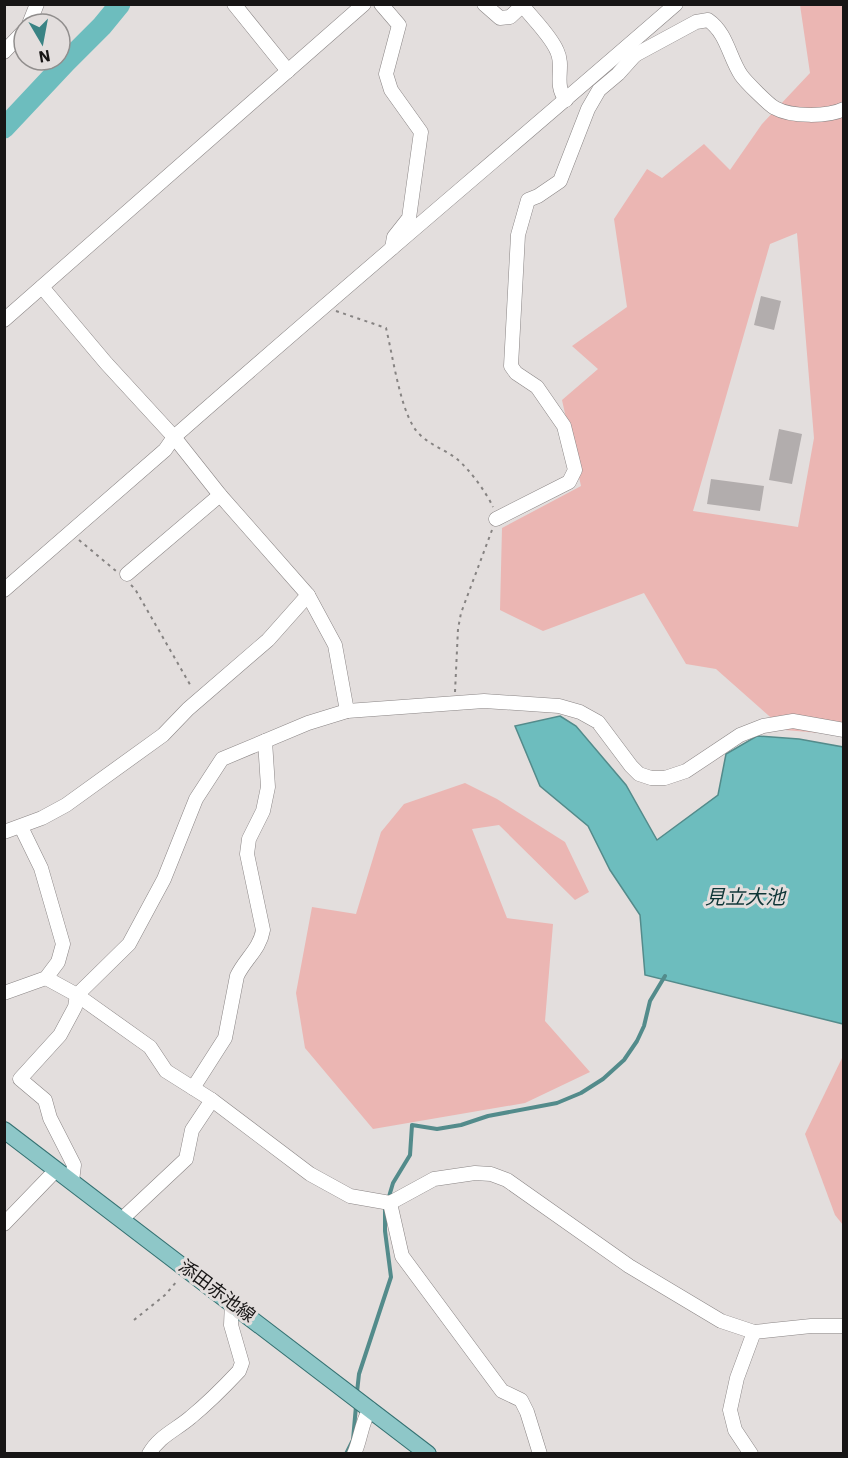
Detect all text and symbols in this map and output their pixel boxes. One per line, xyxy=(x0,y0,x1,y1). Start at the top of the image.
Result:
north arrow xyxy=(12,12,72,72)
text: N xyxy=(37,46,52,68)
water label: 見立大池 xyxy=(705,883,787,910)
street label: 添田赤池線 xyxy=(174,1254,260,1327)

